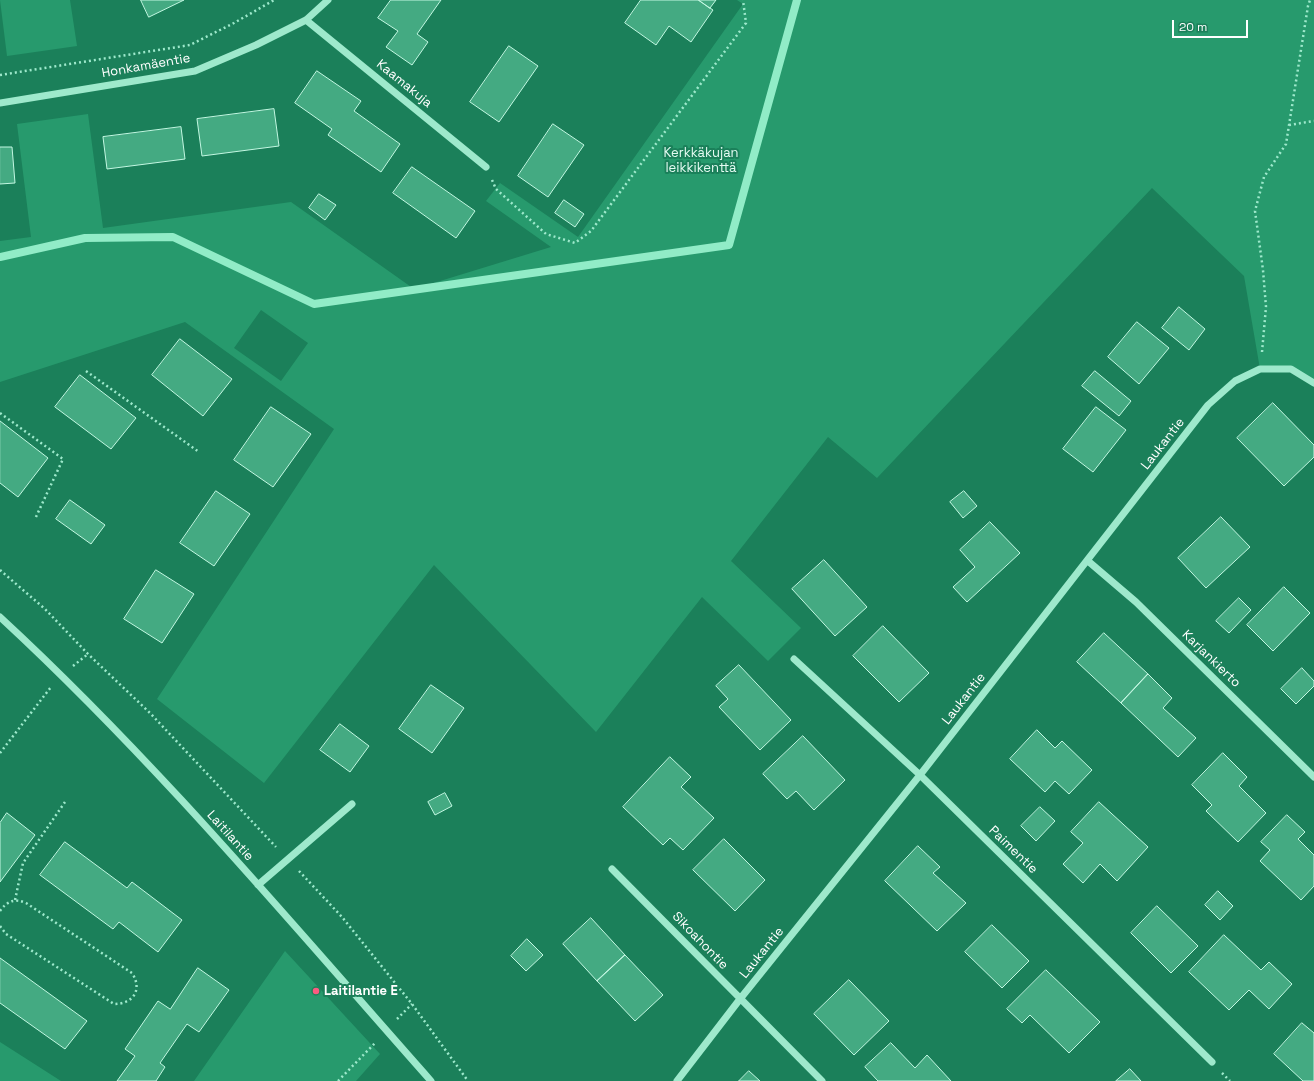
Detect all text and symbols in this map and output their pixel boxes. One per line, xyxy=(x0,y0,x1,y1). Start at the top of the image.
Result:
scale bar xyxy=(1174,12,1250,38)
text: 20 m xyxy=(1179,19,1207,35)
street label: Honkamäentie xyxy=(100,51,192,81)
street label: Kaamakuja xyxy=(373,57,435,111)
park label: Kerkkäkujan leikkikenttä xyxy=(663,145,739,176)
street label: Laukantie xyxy=(1138,415,1188,473)
street label: Karjankierto xyxy=(1178,627,1244,691)
street label: Laukantie xyxy=(939,670,989,728)
street label: Laitilantie xyxy=(203,808,257,864)
street label: Paimentie xyxy=(985,823,1041,877)
street label: Sikoahontie xyxy=(669,909,731,973)
street label: Laukantie xyxy=(737,924,787,982)
place label: Laitilantie E xyxy=(324,983,398,999)
marker: Laitilantie E xyxy=(311,986,321,996)

